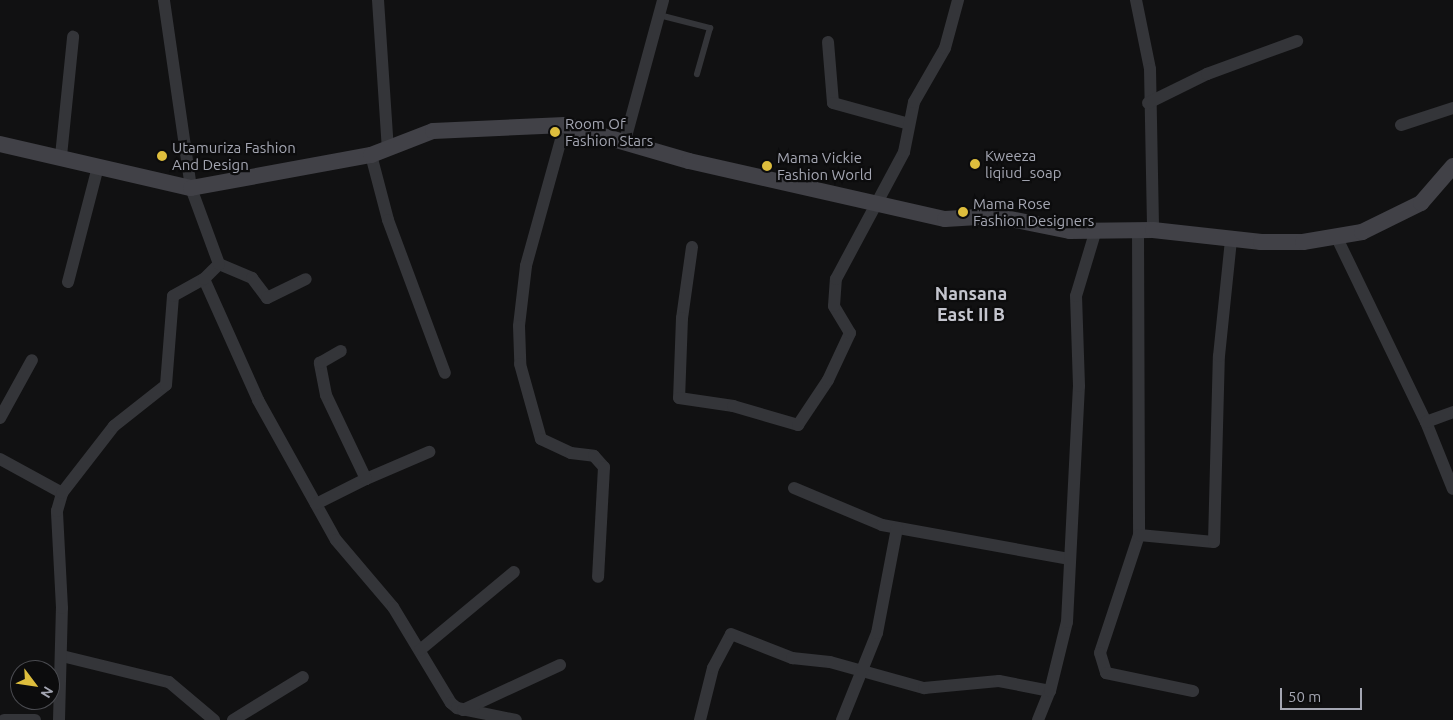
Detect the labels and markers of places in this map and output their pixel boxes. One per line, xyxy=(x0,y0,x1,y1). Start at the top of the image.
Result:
place label: Room Of Fashion Stars xyxy=(565,114,653,149)
marker: Room Of Fashion Stars xyxy=(549,126,561,138)
place label: Utamuriza Fashion And Design xyxy=(172,138,296,173)
place label: Kweeza liqiud_soap xyxy=(985,146,1061,181)
place label: Mama Vickie Fashion World xyxy=(777,148,872,183)
marker: Utamuriza Fashion And Design xyxy=(156,150,168,162)
marker: Kweeza liqiud_soap xyxy=(969,158,981,170)
marker: Mama Vickie Fashion World xyxy=(761,160,773,172)
place label: Mama Rose Fashion Designers xyxy=(973,194,1094,229)
marker: Mama Rose Fashion Designers xyxy=(957,206,969,218)

